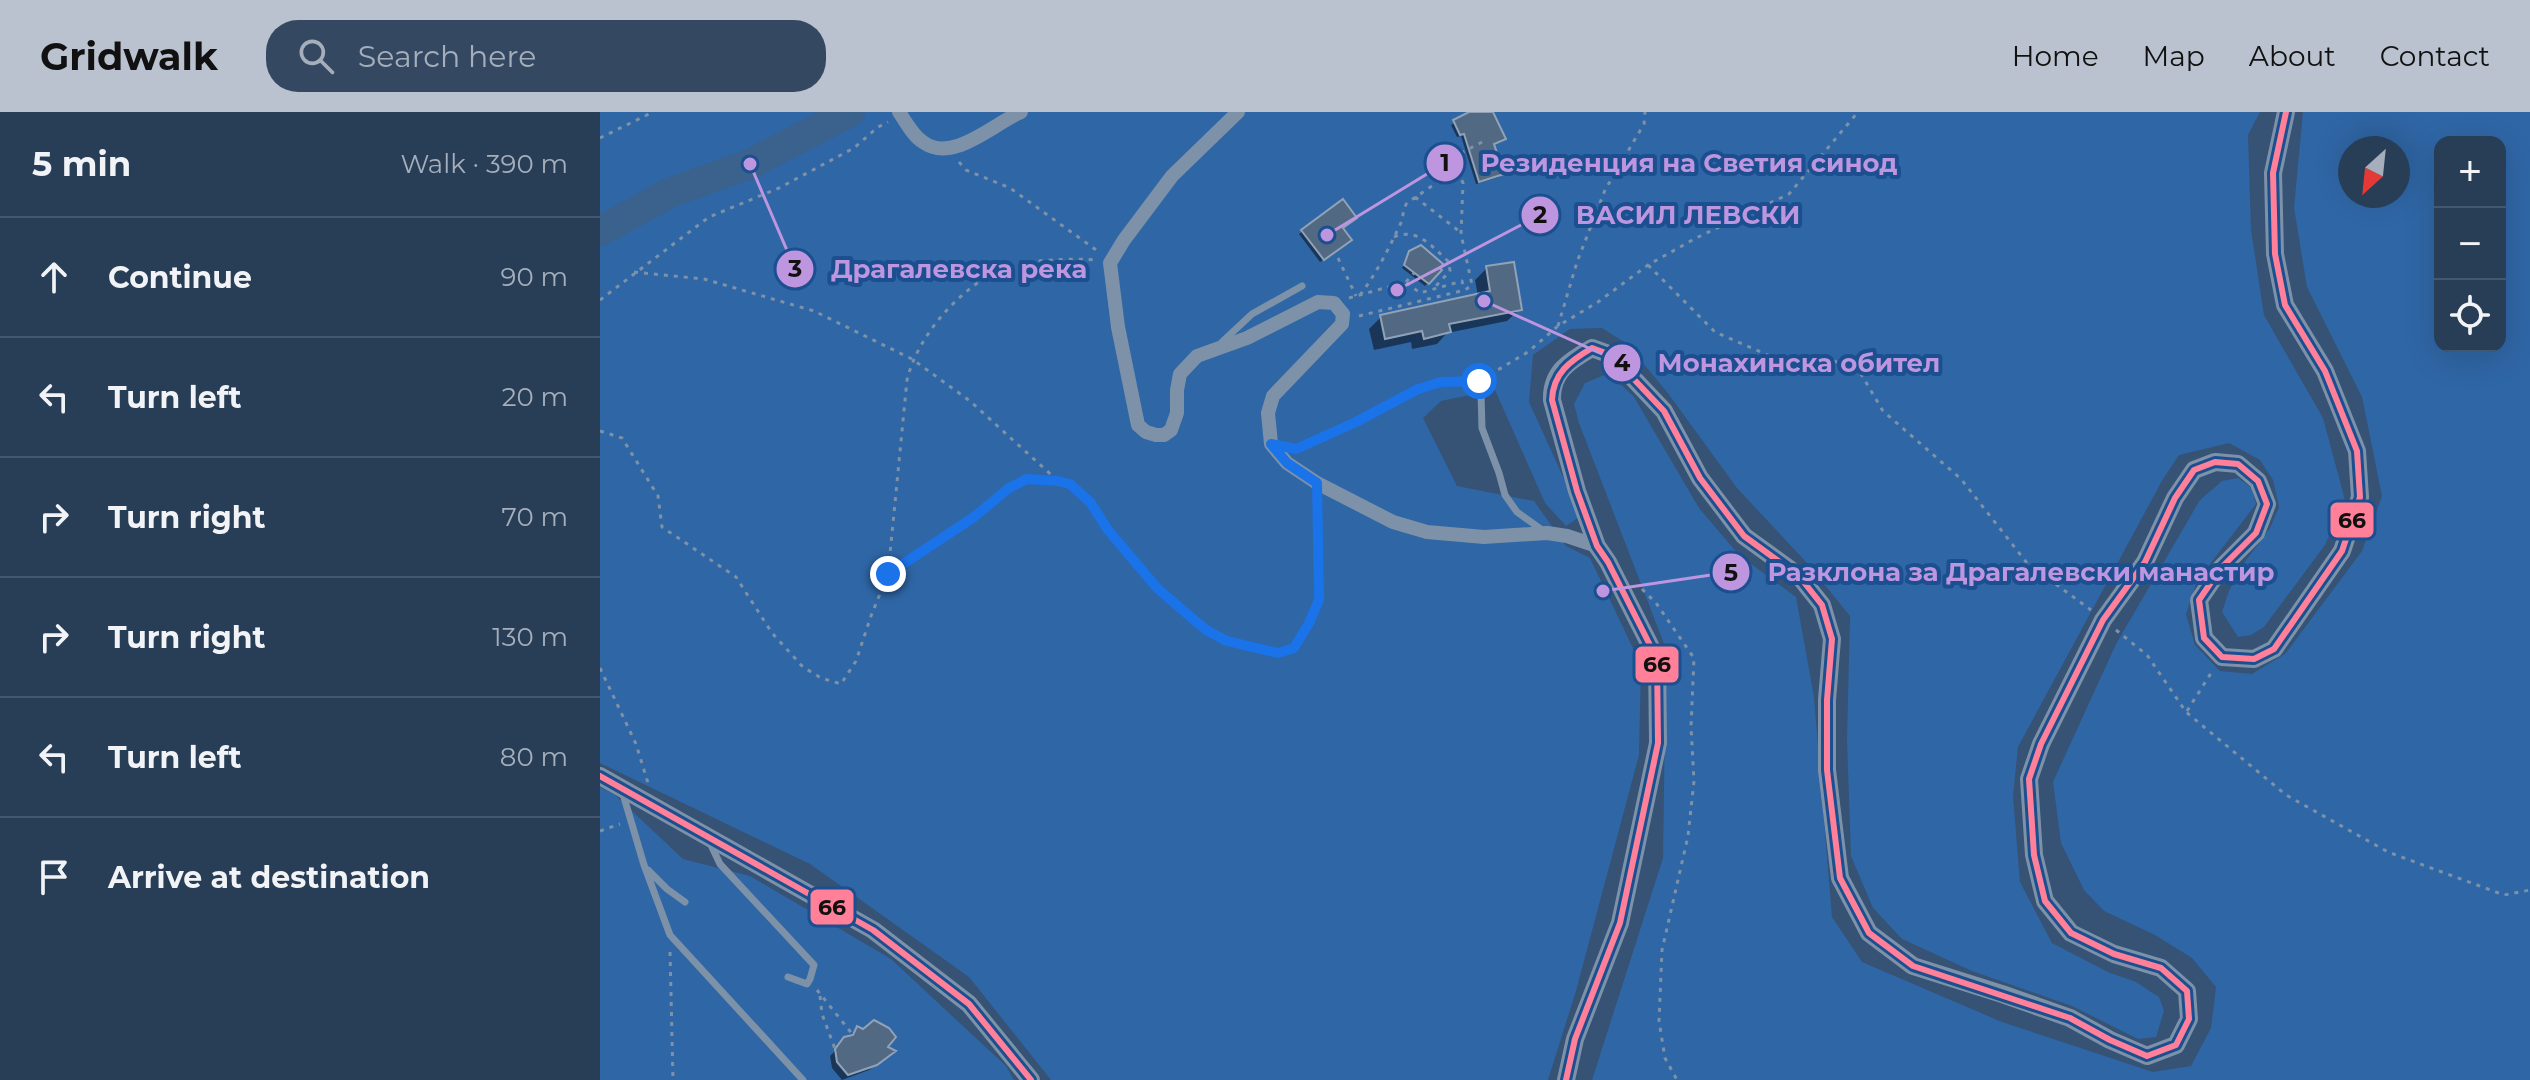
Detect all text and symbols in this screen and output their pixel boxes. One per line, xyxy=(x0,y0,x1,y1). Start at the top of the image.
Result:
search box xyxy=(266,20,826,92)
text: Gridwalk xyxy=(40,33,218,80)
icon: search xyxy=(294,34,338,78)
text: Search here xyxy=(358,38,536,75)
text: Home xyxy=(2012,39,2099,73)
text: Map xyxy=(2143,39,2205,73)
text: About xyxy=(2249,39,2336,73)
text: Contact xyxy=(2380,39,2490,73)
north arrow xyxy=(2338,136,2410,208)
map controls xyxy=(2434,136,2506,352)
button: + xyxy=(2434,136,2506,208)
callout: Резиденция на Светия синод xyxy=(1425,138,1914,188)
text: 5 min xyxy=(32,143,131,185)
text: Резиденция на Светия синод xyxy=(1480,147,1898,179)
text: Walk · 390 m xyxy=(400,148,568,180)
text: 1 xyxy=(1440,148,1450,177)
callout: ВАСИЛ ЛЕВСКИ xyxy=(1520,190,1816,240)
text: ВАСИЛ ЛЕВСКИ xyxy=(1576,199,1800,231)
text: 2 xyxy=(1533,200,1547,229)
button: − xyxy=(2434,208,2506,280)
callout: Драгалевска река xyxy=(775,244,1103,294)
text: Драгалевска река xyxy=(831,253,1087,285)
text: 3 xyxy=(787,254,802,283)
icon: ahead xyxy=(32,255,76,299)
text: Continue xyxy=(108,259,252,296)
text: 90 m xyxy=(501,261,568,293)
button: locate xyxy=(2434,280,2506,352)
callout: Монахинска обител xyxy=(1602,338,1956,388)
text: Монахинска обител xyxy=(1658,347,1940,379)
text: 4 xyxy=(1614,348,1631,377)
route start xyxy=(1461,363,1497,399)
icon: left xyxy=(32,375,76,419)
text: Turn left xyxy=(108,379,241,416)
text: 20 m xyxy=(502,381,568,413)
icon: right xyxy=(32,495,76,539)
text: Turn right xyxy=(108,499,265,536)
text: 70 m xyxy=(502,501,568,533)
line badge: 66 xyxy=(2329,501,2375,539)
text: 66 xyxy=(2338,507,2366,534)
callout: Разклона за Драгалевски манастир xyxy=(1711,547,2290,597)
route end xyxy=(870,556,906,592)
text: Разклона за Драгалевски манастир xyxy=(1767,556,2275,588)
text: 5 xyxy=(1724,558,1738,587)
icon: right xyxy=(32,615,76,659)
text: Turn right xyxy=(108,619,265,656)
text: 130 m xyxy=(492,621,568,653)
line badge: 66 xyxy=(1634,645,1680,684)
text: 66 xyxy=(1643,651,1671,678)
icon: left xyxy=(32,735,76,779)
text: Turn left xyxy=(108,739,241,776)
text: 80 m xyxy=(500,741,568,773)
icon: arrive xyxy=(32,855,76,899)
text: Arrive at destination xyxy=(108,859,430,896)
line badge: 66 xyxy=(809,888,855,926)
text: 66 xyxy=(818,894,846,921)

